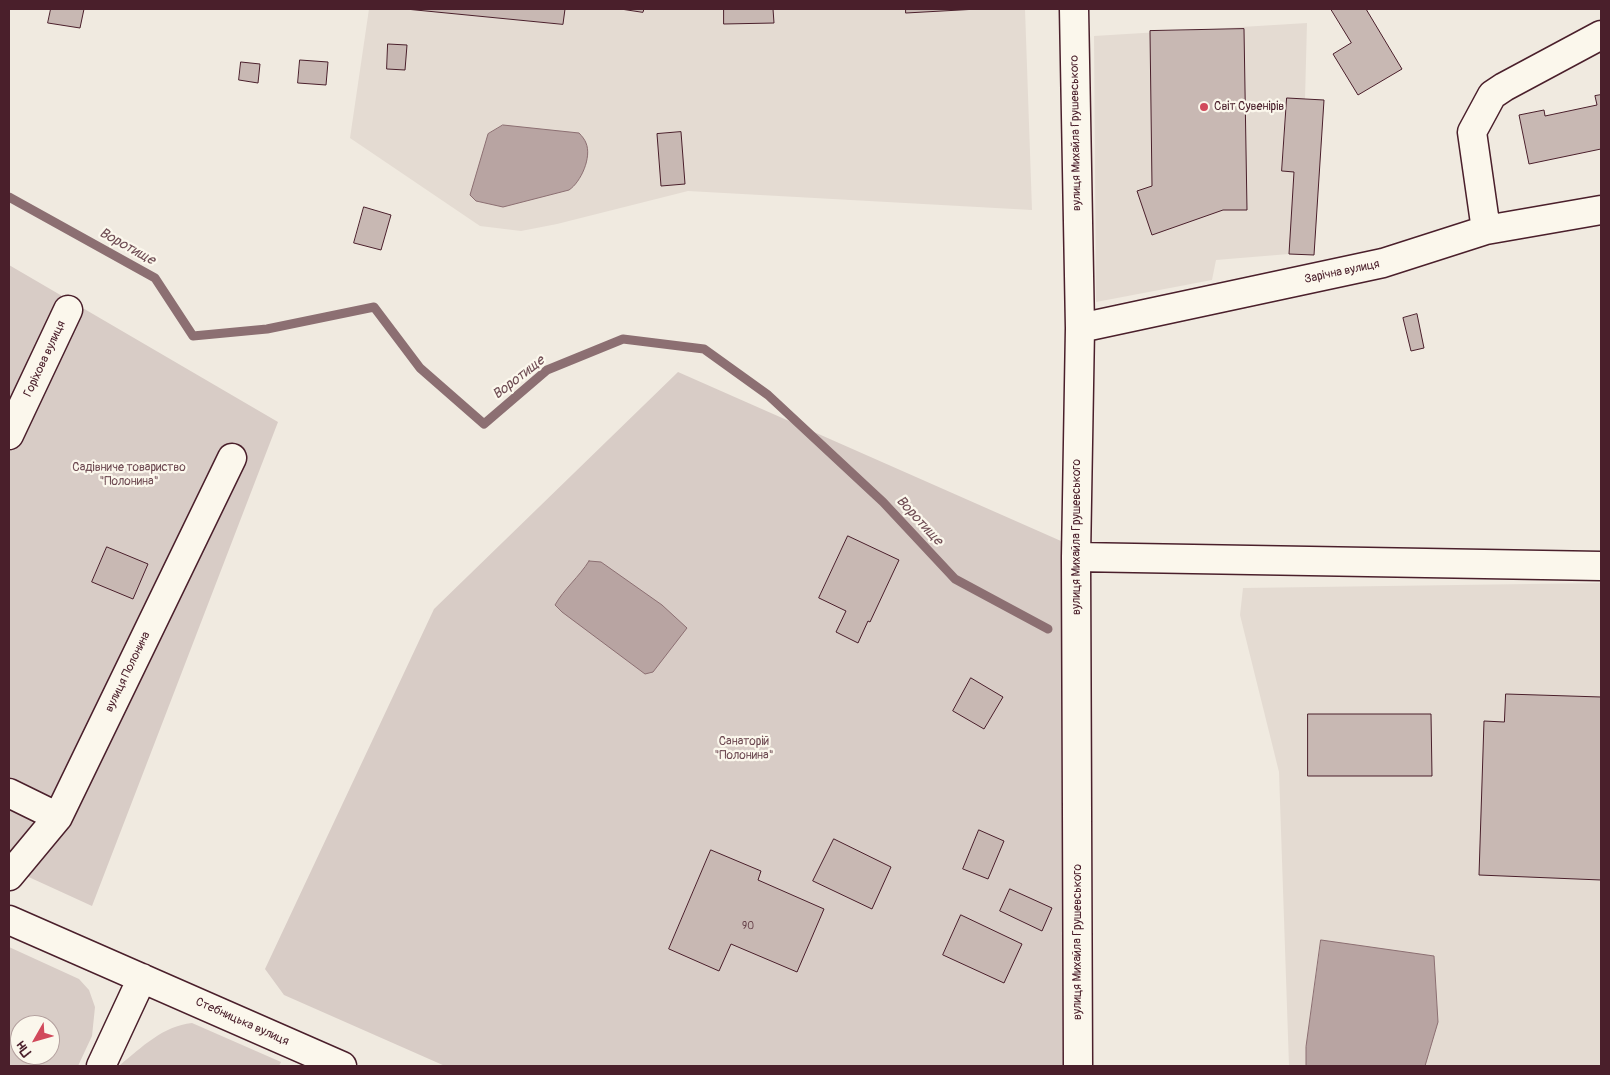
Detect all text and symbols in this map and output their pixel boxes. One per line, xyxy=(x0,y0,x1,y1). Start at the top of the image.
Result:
street label: вулиця Михайла Грушевського xyxy=(1067,55,1085,211)
place label: Світ Сувенірів xyxy=(1214,100,1284,114)
marker: Світ Сувенірів xyxy=(1198,101,1210,113)
water label: Воротище xyxy=(96,225,158,269)
street label: Зарічна вулиця xyxy=(1303,257,1381,287)
street label: Горіхова вулиця xyxy=(21,319,69,399)
water label: Воротище xyxy=(490,353,548,403)
street label: вулиця Михайла Грушевського xyxy=(1070,459,1084,615)
park label: Садівниче товариство "Полонина" xyxy=(72,461,186,489)
water label: Воротище xyxy=(892,493,946,549)
street label: вулиця Полонина xyxy=(102,629,154,715)
park label: Санаторій "Полонина" xyxy=(714,735,774,763)
street label: вулиця Михайла Грушевського xyxy=(1071,864,1085,1020)
house number: 90 xyxy=(742,920,754,932)
street label: Стебницька вулиця xyxy=(193,995,291,1049)
north arrow xyxy=(10,1015,60,1065)
text: Пн xyxy=(12,1038,35,1060)

